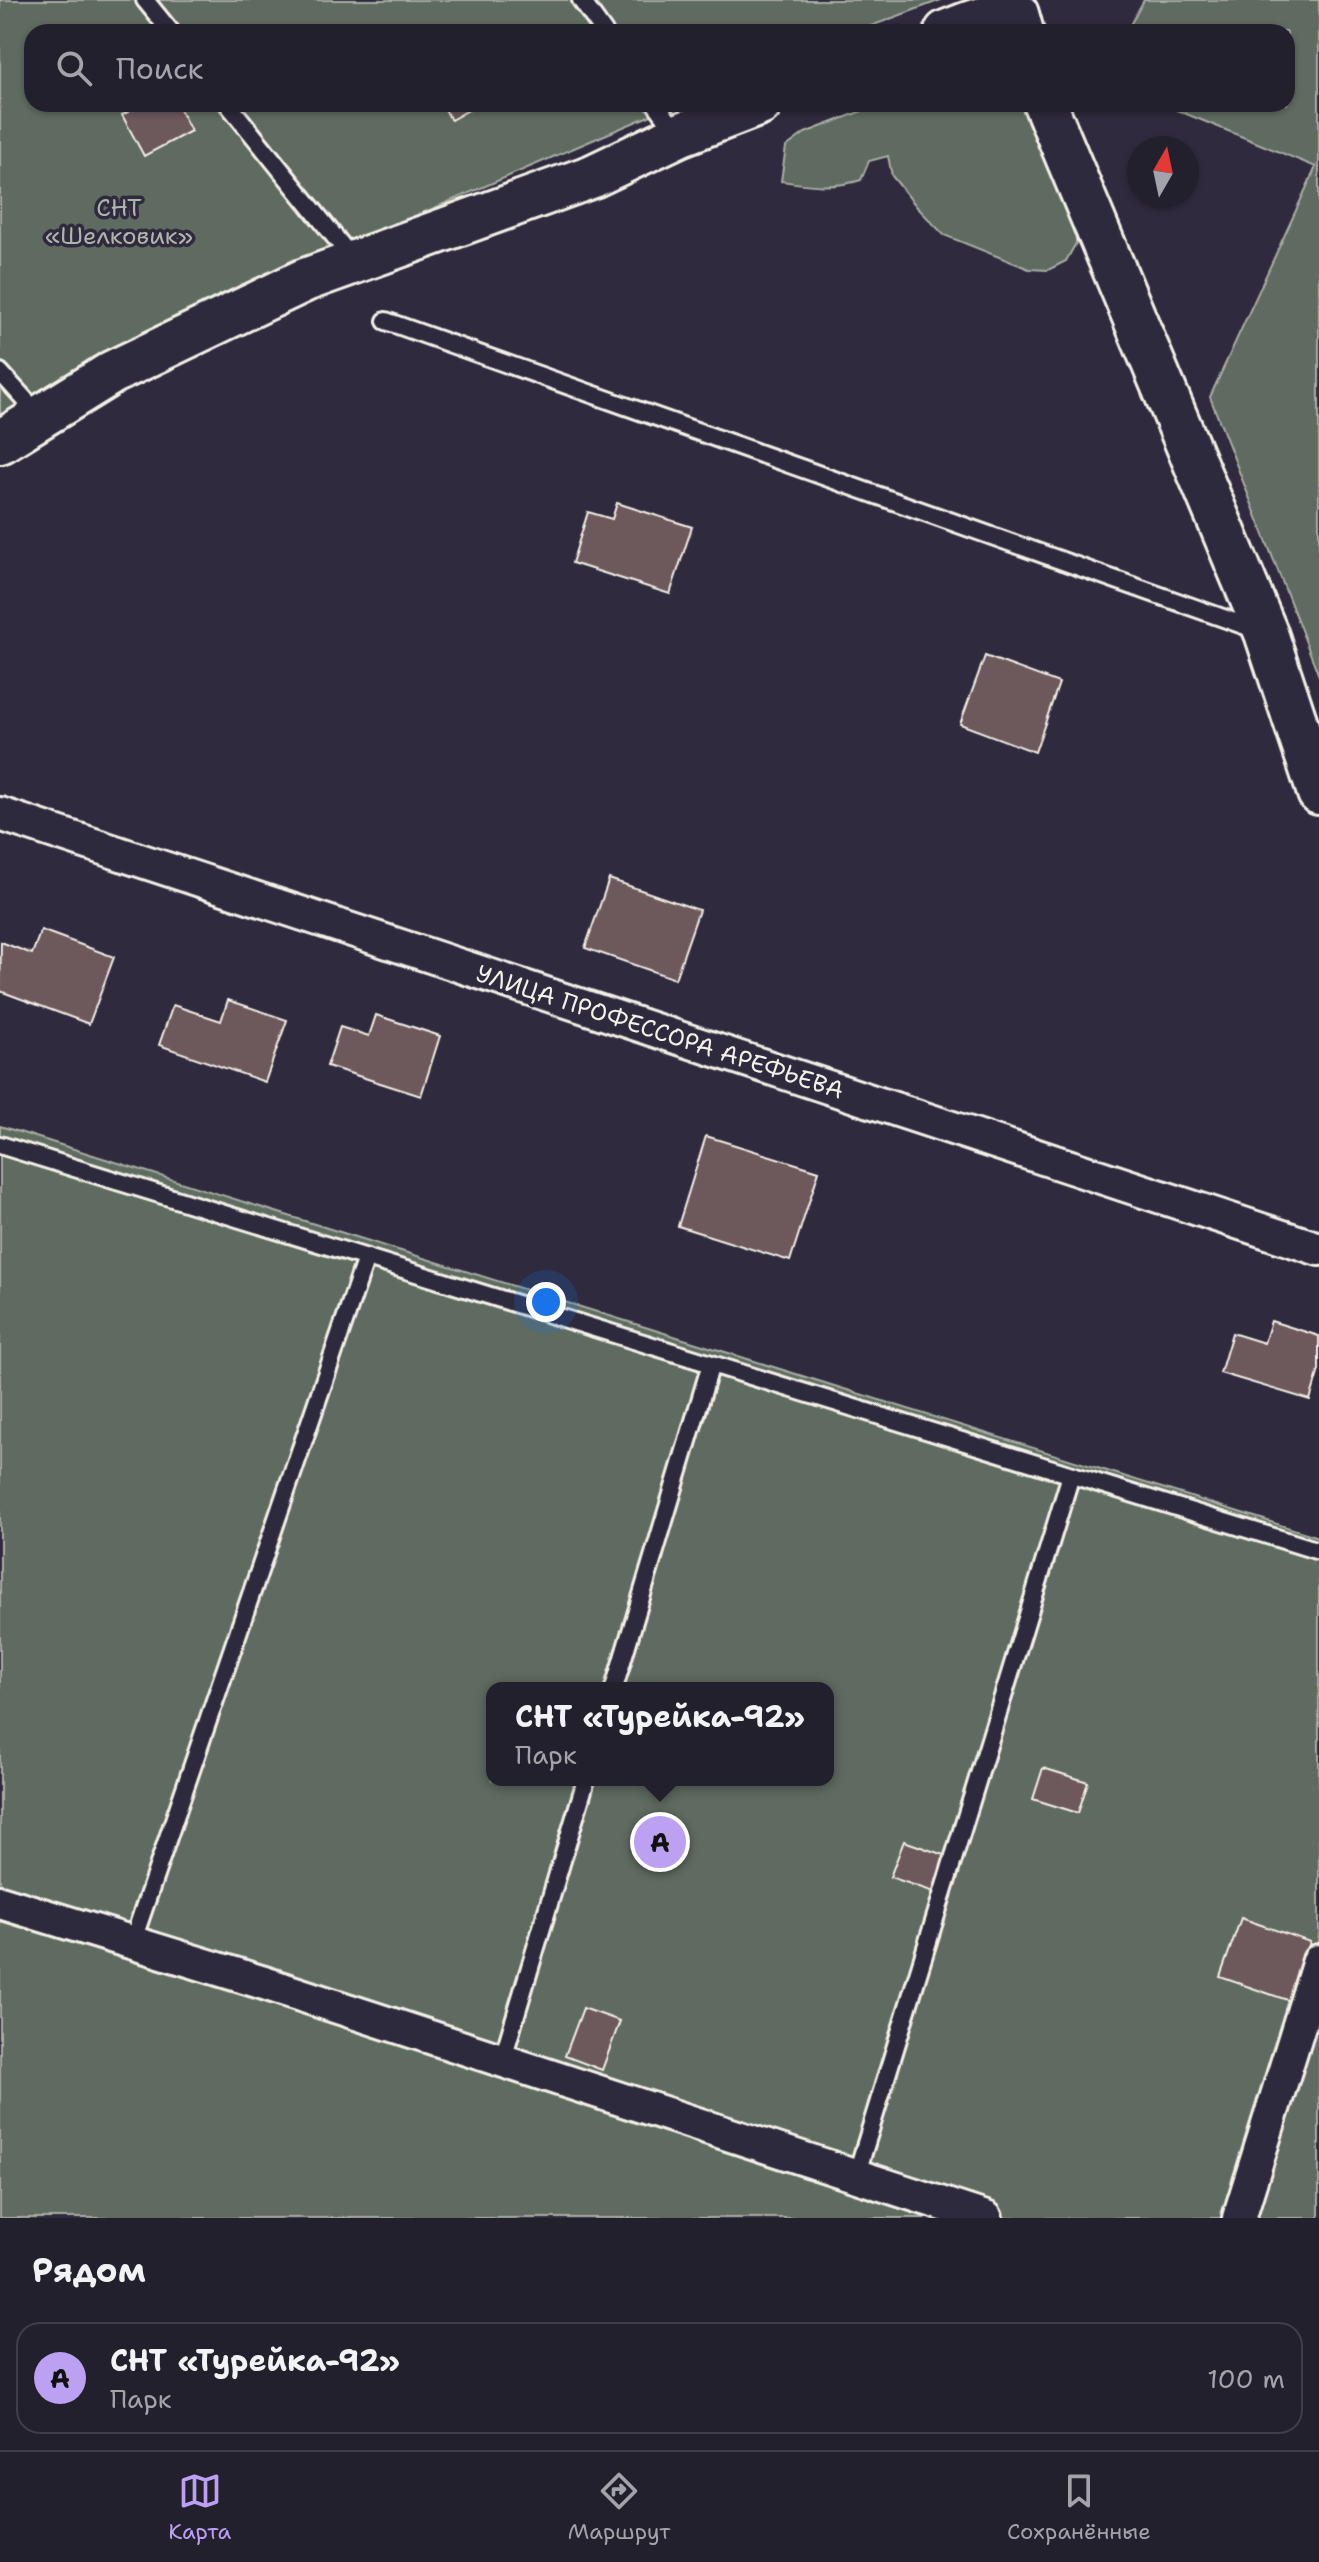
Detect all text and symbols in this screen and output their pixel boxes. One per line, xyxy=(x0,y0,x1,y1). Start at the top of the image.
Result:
search box xyxy=(24,24,1295,112)
icon: search xyxy=(52,46,96,90)
text: Поиск xyxy=(116,48,204,89)
north arrow xyxy=(1127,136,1199,208)
park label: СНТ «Шелковик» xyxy=(45,192,193,252)
street label: УЛИЦА ПРОФЕССОРА АРЕФЬЕВА xyxy=(472,957,848,1107)
your location xyxy=(526,1282,566,1322)
popup xyxy=(486,1682,834,1786)
text: СНТ «Турейка-92» xyxy=(515,1696,805,1737)
text: Парк xyxy=(515,1737,577,1772)
pin: A xyxy=(634,1812,686,1872)
text: Рядом xyxy=(32,2247,146,2293)
text: СНТ «Турейка-92» xyxy=(110,2340,400,2381)
text: A xyxy=(50,2361,70,2396)
text: 100 m xyxy=(1207,2361,1285,2396)
text: Парк xyxy=(110,2381,172,2416)
tab: Карта xyxy=(168,2469,231,2546)
tab: Маршрут xyxy=(568,2469,670,2546)
tab: Сохранённые xyxy=(1007,2469,1151,2546)

